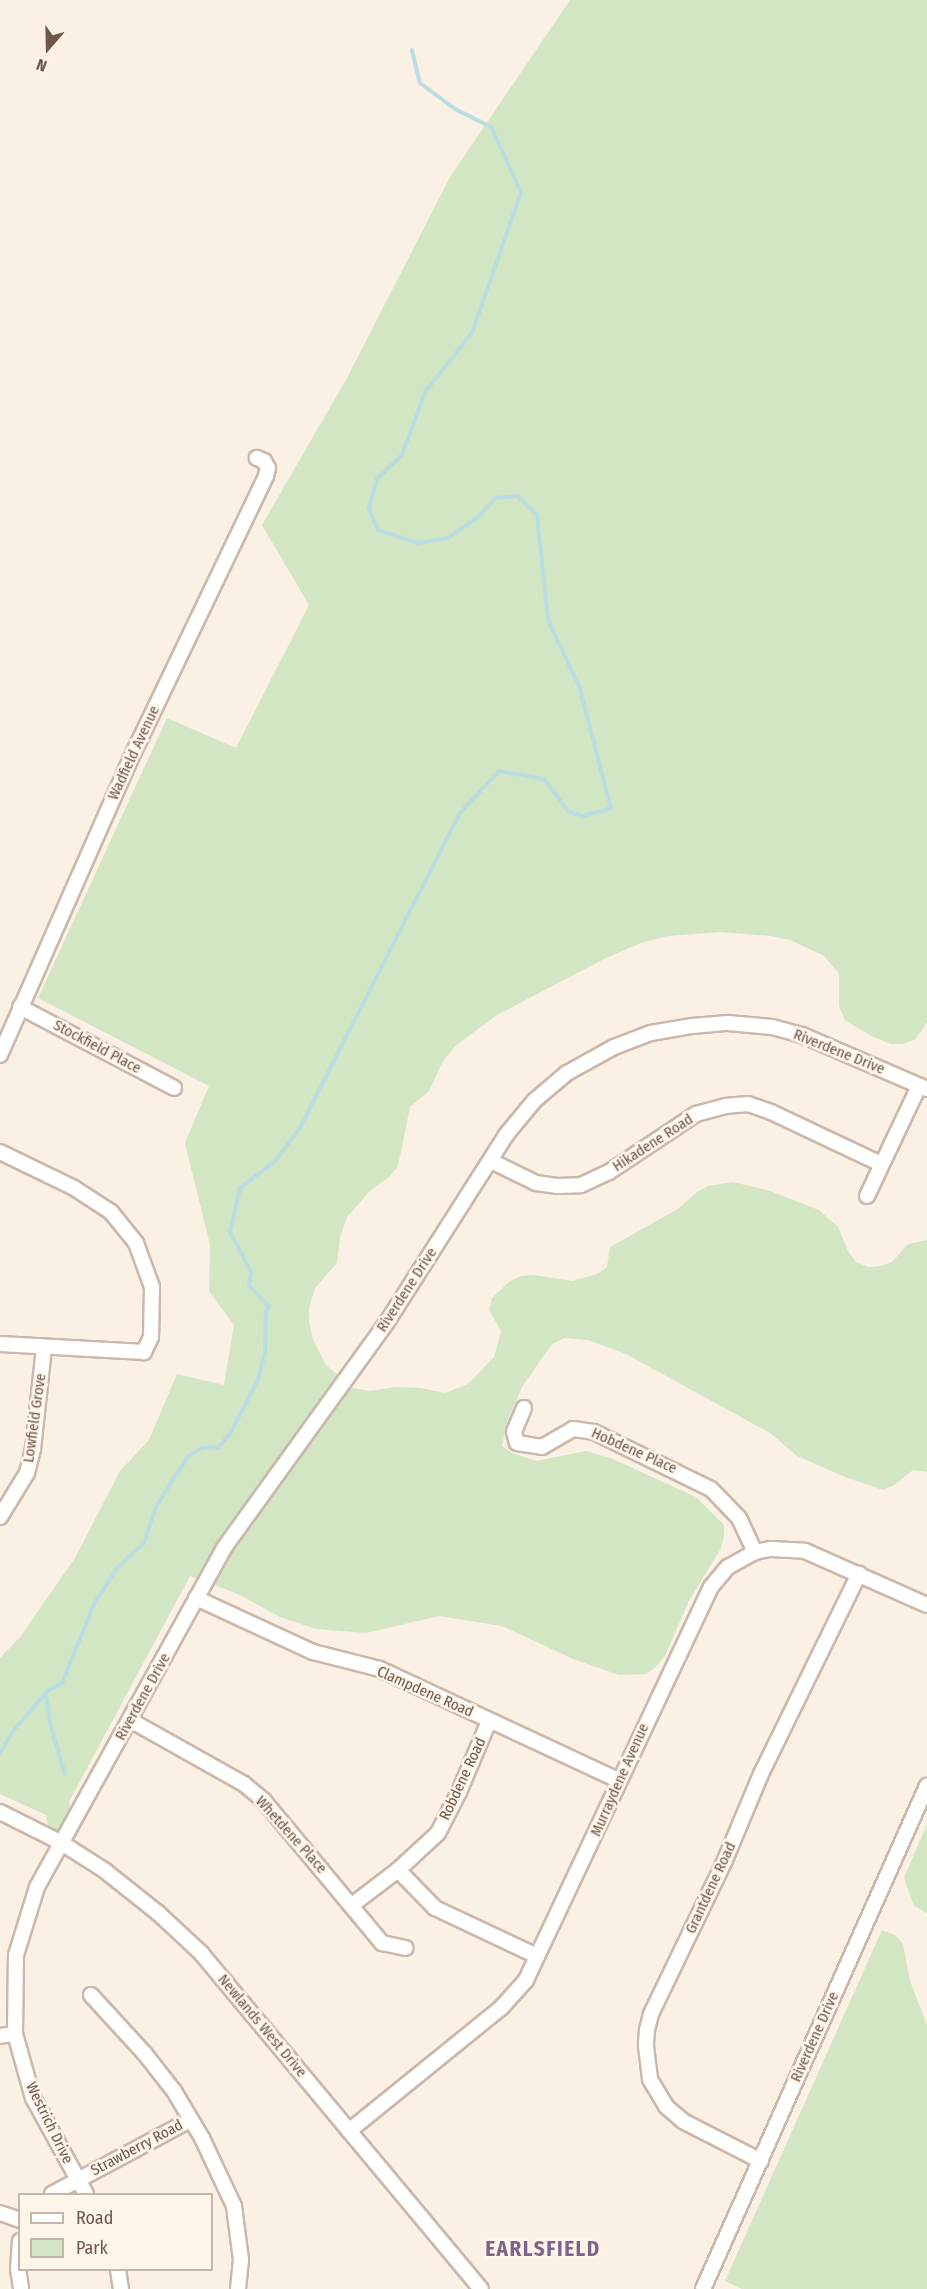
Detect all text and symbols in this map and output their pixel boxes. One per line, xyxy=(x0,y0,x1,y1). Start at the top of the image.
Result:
north arrow xyxy=(18,18,78,78)
text: N xyxy=(34,55,49,76)
street label: Wadfield Avenue xyxy=(104,703,164,803)
street label: Stockfield Place xyxy=(50,1016,144,1078)
street label: Riverdene Drive xyxy=(791,1026,887,1078)
street label: Hikadene Road xyxy=(609,1110,697,1176)
street label: Riverdene Drive xyxy=(373,1244,441,1336)
street label: Lowfield Grove xyxy=(20,1372,50,1464)
street label: Hobdene Place xyxy=(588,1424,680,1478)
street label: Riverdene Drive xyxy=(112,1650,174,1744)
street label: Clampdene Road xyxy=(374,1663,476,1721)
street label: Murraydene Avenue xyxy=(587,1721,653,1839)
street label: Robdene Road xyxy=(436,1735,490,1823)
street label: Whetdene Place xyxy=(252,1793,330,1877)
street label: Grantdene Road xyxy=(682,1839,740,1937)
street label: Newlands West Drive xyxy=(214,1971,310,2081)
street label: Riverdene Drive xyxy=(787,1989,843,2085)
street label: Westrich Drive xyxy=(22,2079,76,2167)
street label: Strawberry Road xyxy=(88,2116,186,2180)
legend xyxy=(18,2193,213,2271)
text: Road xyxy=(76,2207,113,2229)
district label: EARLSFIELD xyxy=(485,2236,601,2262)
text: Park xyxy=(76,2237,108,2259)

